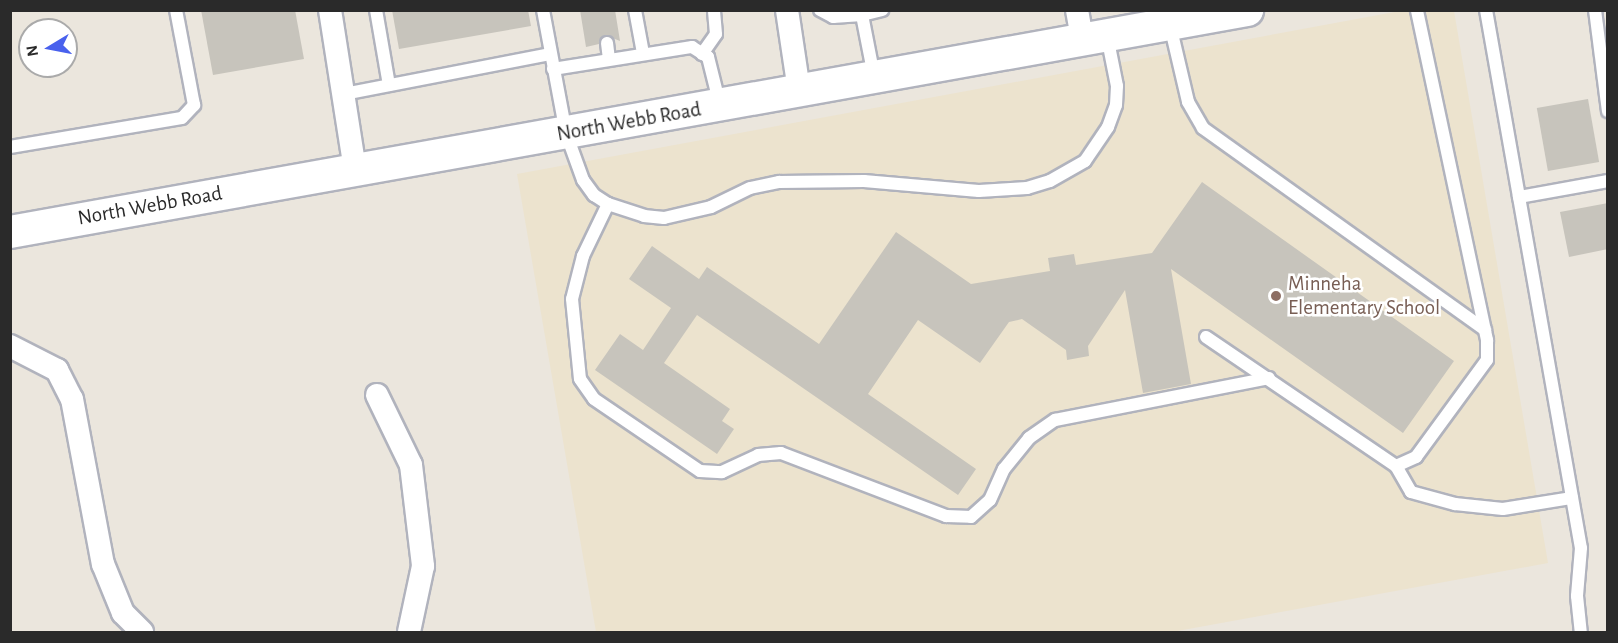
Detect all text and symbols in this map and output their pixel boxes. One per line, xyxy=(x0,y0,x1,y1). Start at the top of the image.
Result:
north arrow xyxy=(18,18,78,78)
text: N xyxy=(23,44,41,58)
street label: North Webb Road xyxy=(555,97,703,147)
street label: North Webb Road xyxy=(76,181,224,231)
place label: Minneha Elementary School xyxy=(1288,271,1440,321)
marker: Minneha Elementary School xyxy=(1269,289,1283,303)

